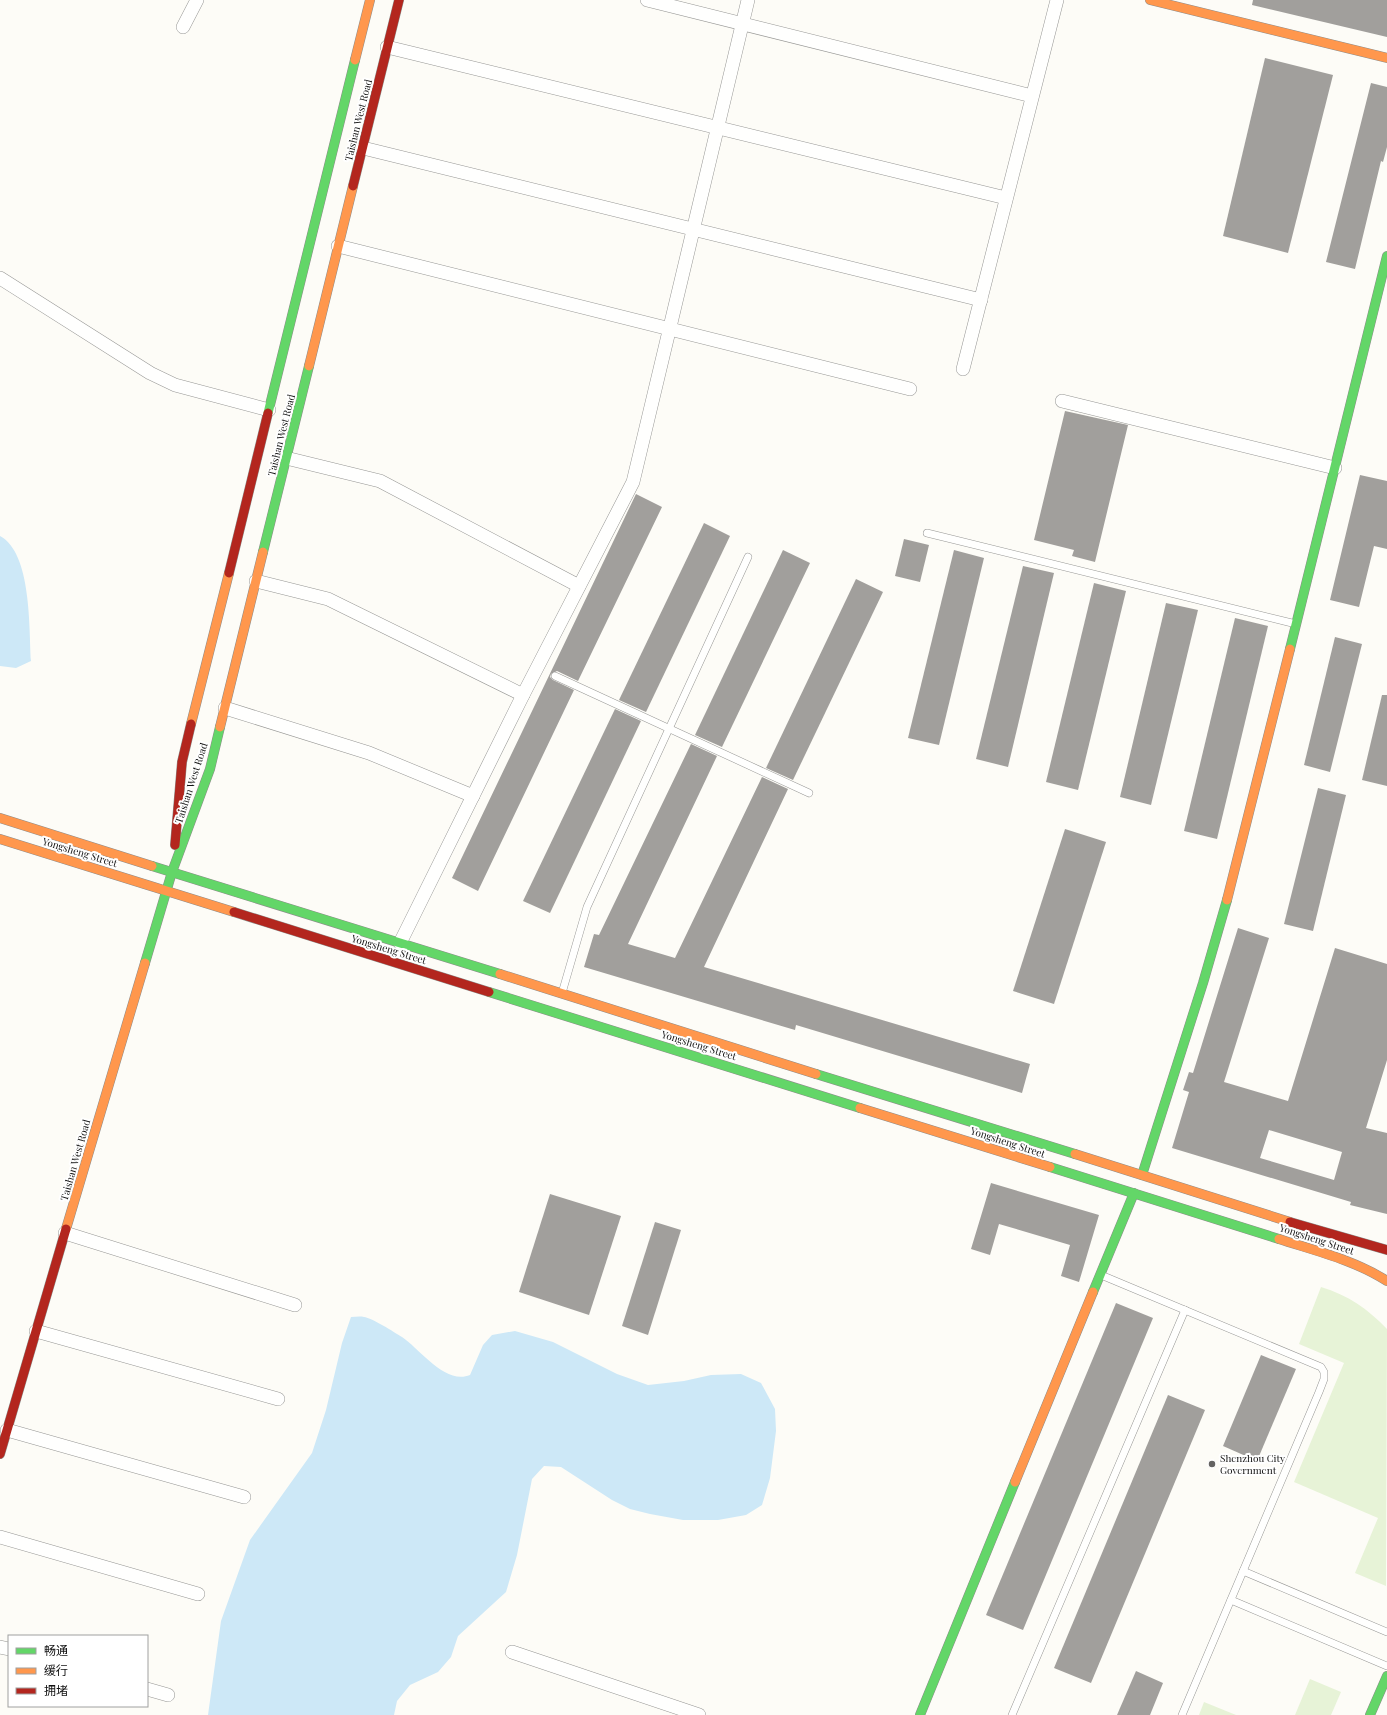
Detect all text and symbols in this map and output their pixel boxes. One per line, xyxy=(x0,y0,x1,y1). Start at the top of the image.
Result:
street label: Taishan West Road xyxy=(341,77,375,162)
street label: Taishan West Road xyxy=(264,392,298,477)
street label: Taishan West Road xyxy=(171,741,211,825)
street label: Yongsheng Street xyxy=(40,834,120,870)
street label: Yongsheng Street xyxy=(349,931,429,967)
street label: Yongsheng Street xyxy=(659,1027,739,1063)
street label: Taishan West Road xyxy=(57,1118,93,1202)
street label: Yongsheng Street xyxy=(968,1123,1048,1161)
street label: Yongsheng Street xyxy=(1277,1220,1357,1258)
place label: Shenzhou City Government xyxy=(1220,1451,1285,1477)
marker: Shenzhou City Government xyxy=(1207,1459,1217,1469)
legend xyxy=(8,1635,148,1707)
text: 畅通 xyxy=(44,1642,68,1658)
text: 缓行 xyxy=(44,1662,68,1678)
text: 拥堵 xyxy=(44,1682,68,1698)

